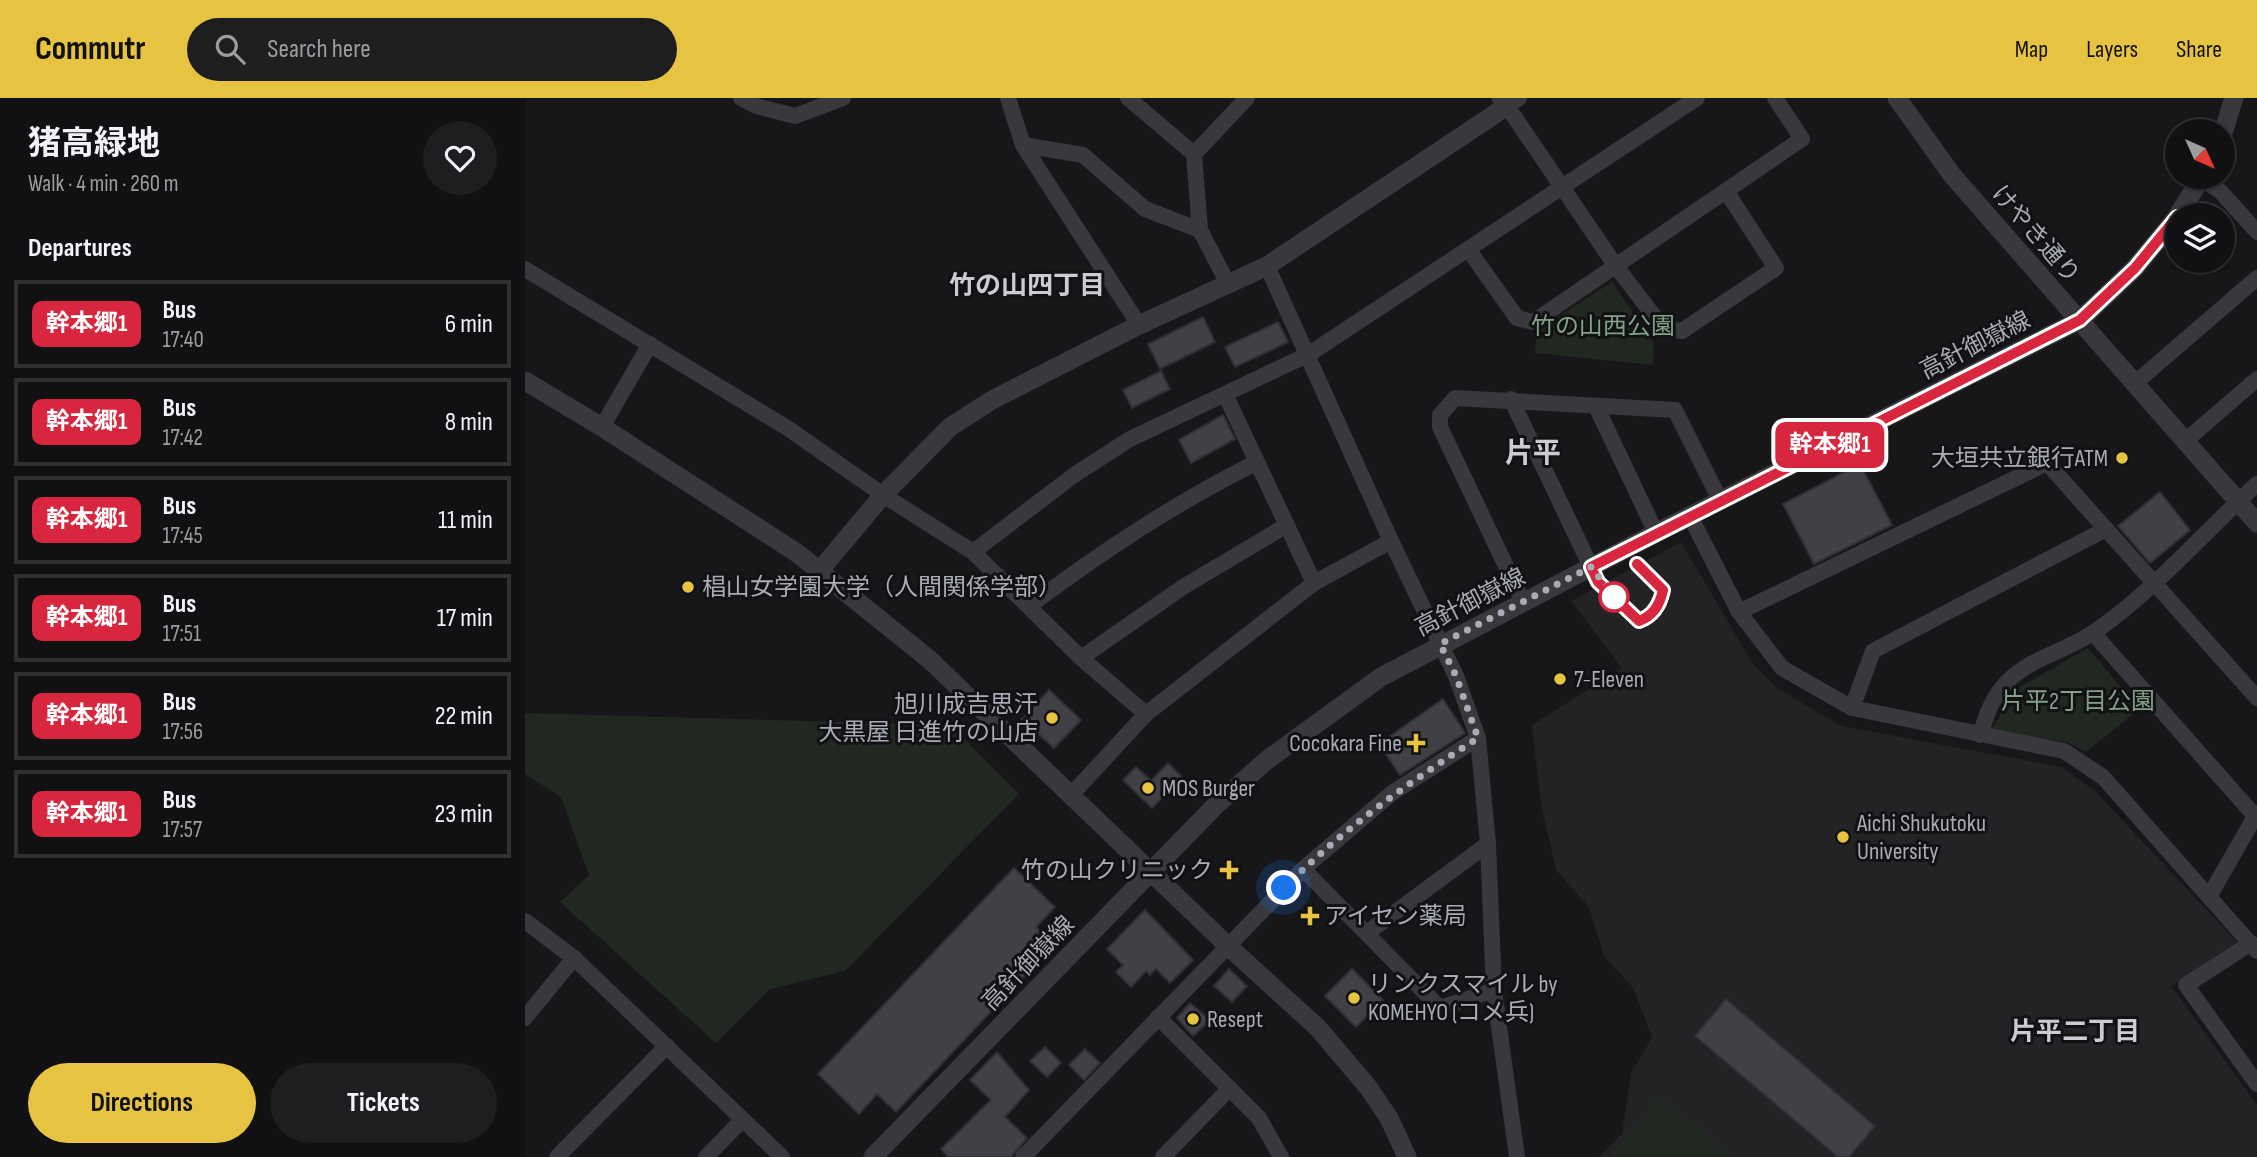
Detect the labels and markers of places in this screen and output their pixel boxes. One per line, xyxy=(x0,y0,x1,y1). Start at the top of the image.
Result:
place label: 大垣共立銀行ATM xyxy=(1931,444,2108,473)
marker: 大垣共立銀行ATM xyxy=(2114,450,2130,466)
place label: 椙山女学園大学（人間関係学部） xyxy=(702,573,1062,602)
marker: 椙山女学園大学（人間関係学部） xyxy=(680,579,696,595)
unlabelled marker xyxy=(1599,582,1629,612)
place label: 7-Eleven xyxy=(1574,665,1644,694)
marker: 7-Eleven xyxy=(1552,671,1568,687)
place label: 旭川成吉思汗 大黒屋 日進竹の山店 xyxy=(818,690,1038,747)
marker: 旭川成吉思汗 大黒屋 日進竹の山店 xyxy=(1044,710,1060,726)
place label: Cocokara Fine xyxy=(1289,729,1402,758)
marker: Cocokara Fine xyxy=(1408,735,1424,751)
place label: MOS Burger xyxy=(1162,774,1255,803)
marker: MOS Burger xyxy=(1140,780,1156,796)
place label: Aichi Shukutoku University xyxy=(1856,809,1986,866)
marker: Aichi Shukutoku University xyxy=(1835,829,1851,845)
place label: 竹の山クリニック xyxy=(1021,856,1213,885)
marker: 竹の山クリニック xyxy=(1219,860,1239,880)
place label: アイセン薬局 xyxy=(1324,902,1467,931)
marker: アイセン薬局 xyxy=(1302,908,1318,924)
place label: リンクスマイル by KOMEHYO (コメ兵) xyxy=(1368,970,1557,1027)
marker: リンクスマイル by KOMEHYO (コメ兵) xyxy=(1346,990,1362,1006)
place label: Resept xyxy=(1207,1005,1263,1034)
marker: Resept xyxy=(1185,1011,1201,1027)

